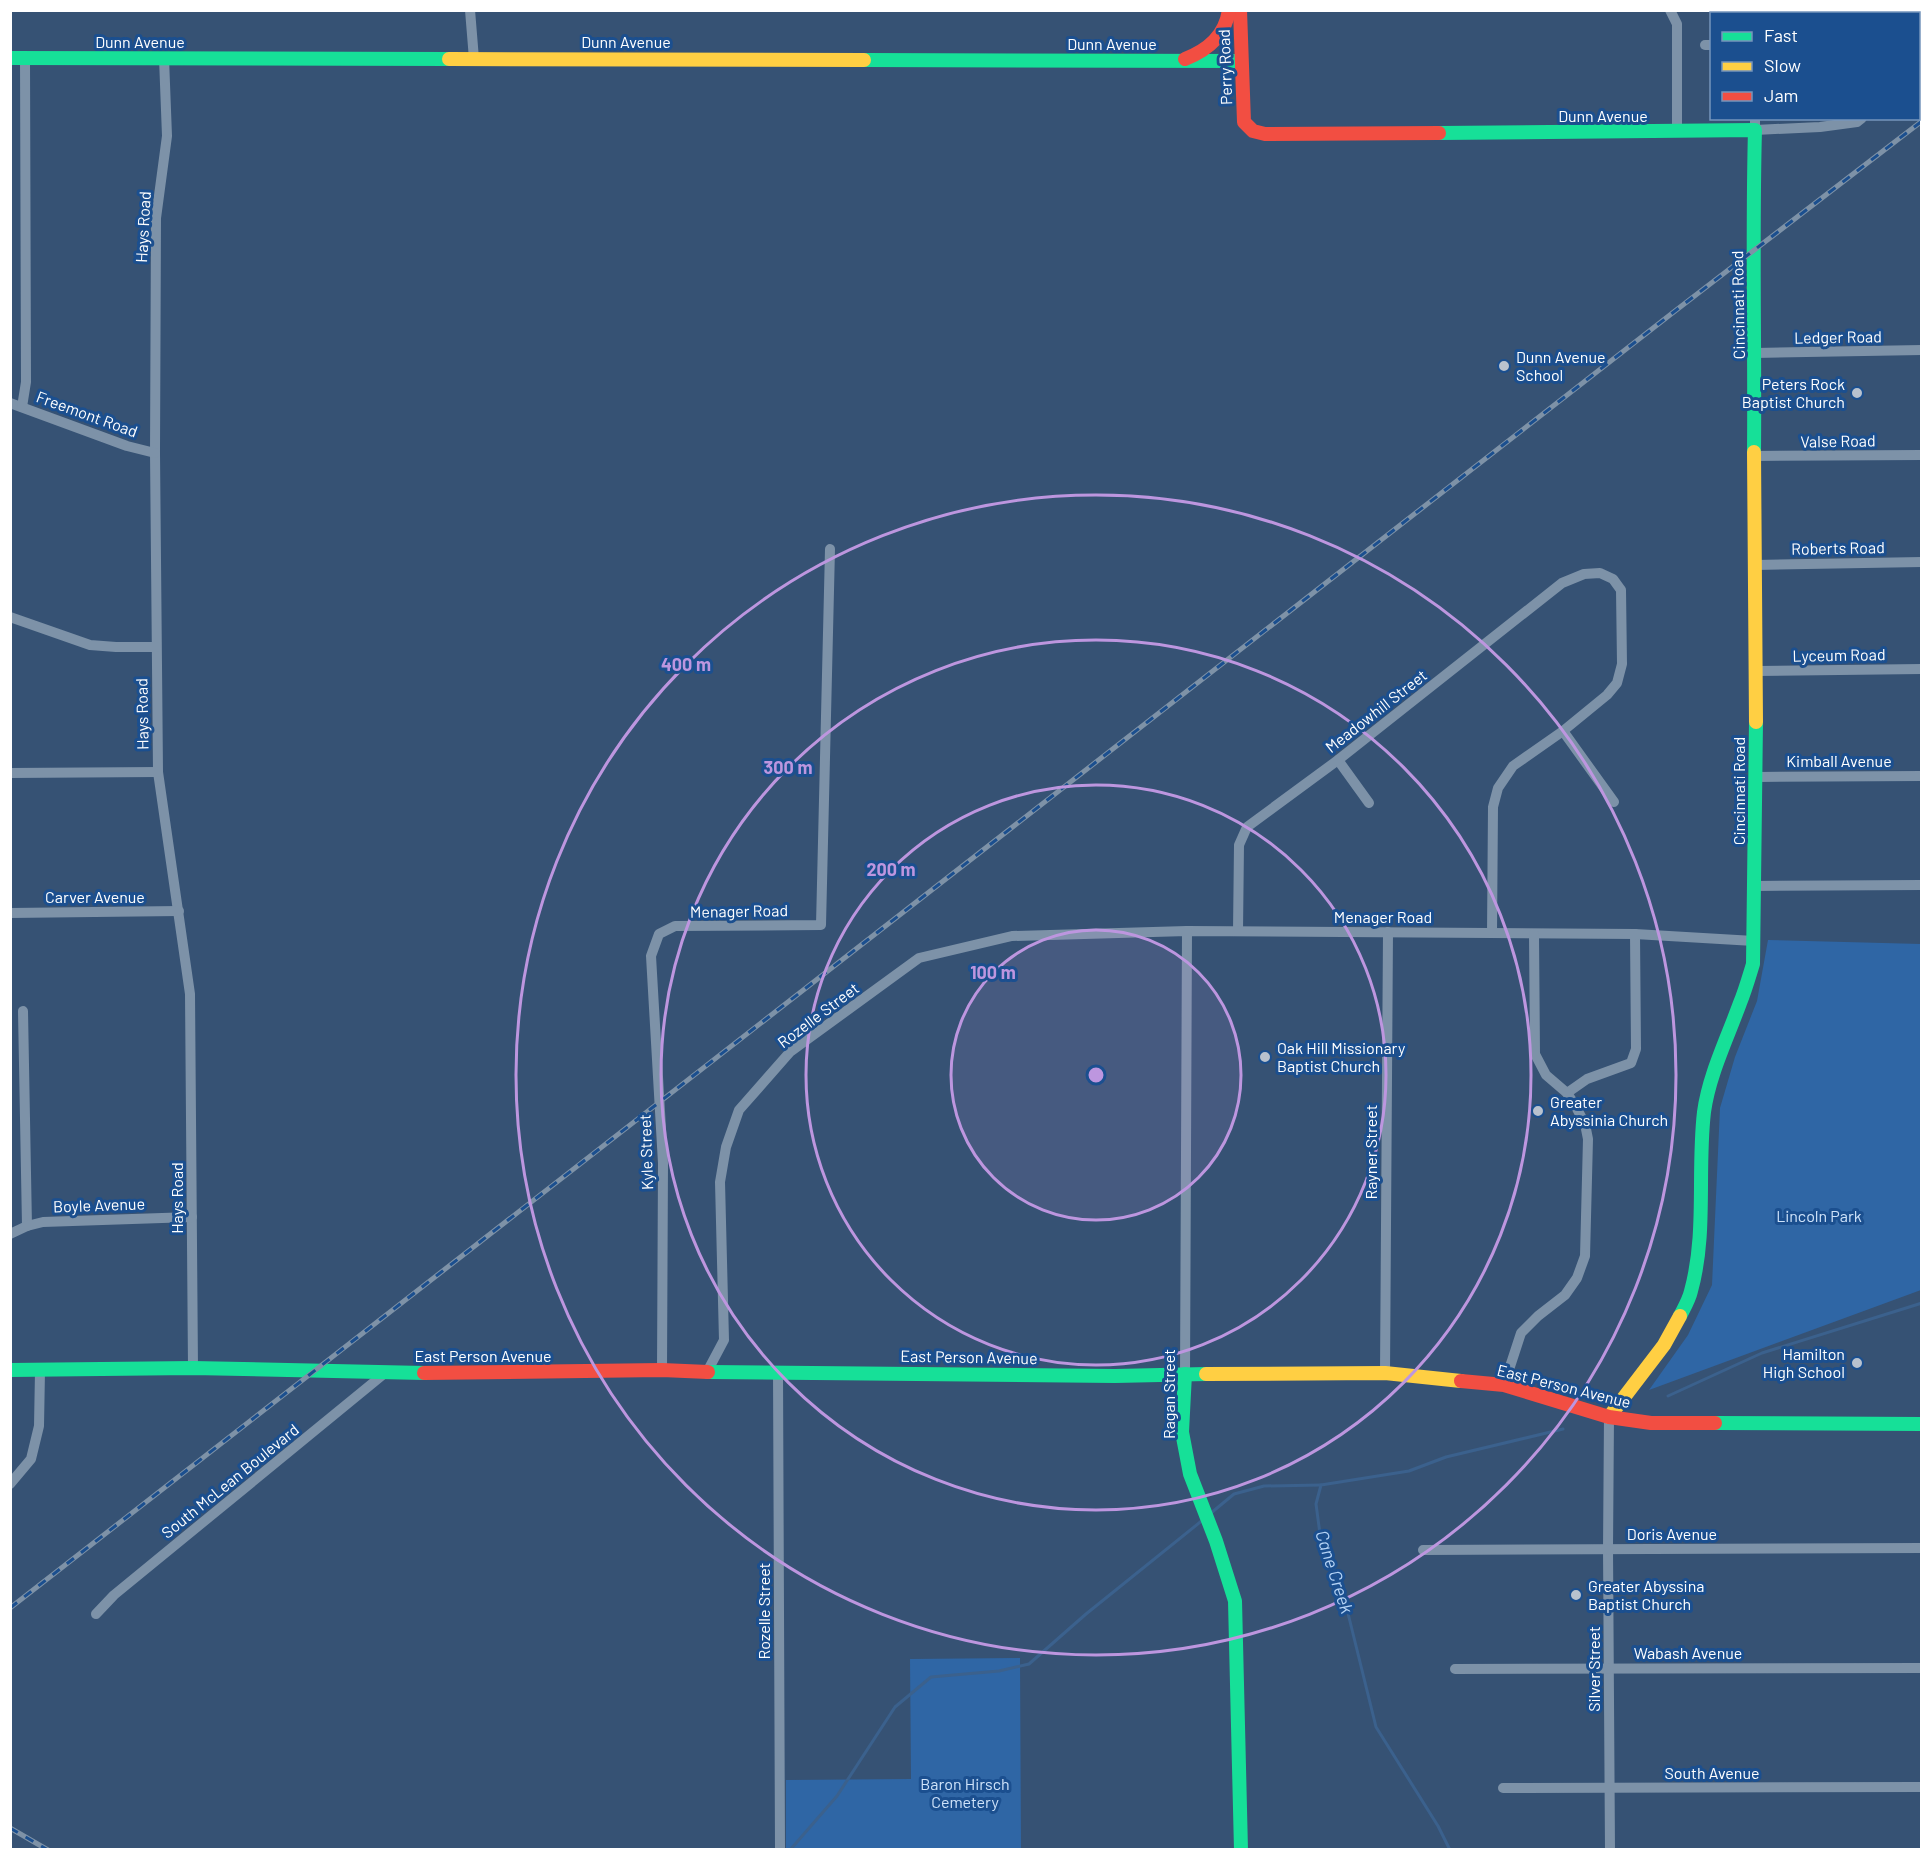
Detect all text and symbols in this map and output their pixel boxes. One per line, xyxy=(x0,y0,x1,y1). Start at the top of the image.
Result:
legend xyxy=(1710,12,1920,120)
text: Fast xyxy=(1764,24,1798,46)
street label: Perry Road xyxy=(1214,29,1235,105)
street label: Dunn Avenue xyxy=(95,32,185,51)
street label: Dunn Avenue xyxy=(581,32,671,51)
street label: Dunn Avenue xyxy=(1067,34,1157,53)
text: Slow xyxy=(1764,54,1801,76)
text: Jam xyxy=(1764,84,1798,106)
street label: Dunn Avenue xyxy=(1558,106,1648,125)
street label: Hays Road xyxy=(131,191,154,263)
street label: Cincinnati Road xyxy=(1727,251,1748,359)
street label: Ledger Road xyxy=(1794,326,1882,347)
place label: Dunn Avenue School xyxy=(1516,347,1606,384)
marker: Dunn Avenue School xyxy=(1497,359,1511,373)
place label: Peters Rock Baptist Church xyxy=(1742,374,1845,411)
street label: Freemont Road xyxy=(34,386,140,441)
marker: Peters Rock Baptist Church xyxy=(1850,386,1864,400)
street label: Valse Road xyxy=(1800,430,1876,451)
street label: Roberts Road xyxy=(1791,537,1885,558)
street label: Lyceum Road xyxy=(1792,644,1886,665)
text: 400 m xyxy=(661,653,711,675)
street label: Meadowhill Street xyxy=(1321,665,1430,756)
street label: Hays Road xyxy=(131,678,152,750)
street label: Cincinnati Road xyxy=(1729,737,1748,845)
street label: Kimball Avenue xyxy=(1786,751,1892,770)
text: 300 m xyxy=(764,756,812,778)
text: 200 m xyxy=(866,858,916,880)
street label: Carver Avenue xyxy=(45,887,145,906)
street label: Menager Road xyxy=(690,900,788,921)
street label: Menager Road xyxy=(1334,907,1432,926)
text: 100 m xyxy=(970,961,1016,983)
street label: Rozelle Street xyxy=(773,978,862,1051)
place label: Oak Hill Missionary Baptist Church xyxy=(1277,1038,1406,1075)
marker: Oak Hill Missionary Baptist Church xyxy=(1258,1050,1272,1064)
centre of rings xyxy=(1086,1065,1106,1085)
place label: Greater Abyssinia Church xyxy=(1550,1092,1668,1129)
marker: Greater Abyssinia Church xyxy=(1531,1104,1545,1118)
street label: Rayner Street xyxy=(1361,1105,1380,1200)
street label: Kyle Street xyxy=(635,1114,656,1190)
street label: Hays Road xyxy=(167,1162,186,1234)
street label: Boyle Avenue xyxy=(53,1193,145,1216)
park label: Lincoln Park xyxy=(1776,1206,1862,1225)
place label: Hamilton High School xyxy=(1763,1344,1845,1381)
street label: East Person Avenue xyxy=(414,1346,552,1365)
street label: East Person Avenue xyxy=(900,1346,1038,1367)
street label: Ragan Street xyxy=(1159,1349,1178,1439)
marker: Hamilton High School xyxy=(1850,1356,1864,1370)
street label: East Person Avenue xyxy=(1495,1360,1633,1411)
street label: South McLean Boulevard xyxy=(157,1419,302,1542)
street label: Doris Avenue xyxy=(1627,1524,1717,1543)
water label: Cane Creek xyxy=(1311,1527,1359,1616)
street label: Rozelle Street xyxy=(754,1563,773,1659)
place label: Greater Abyssina Baptist Church xyxy=(1588,1576,1704,1613)
marker: Greater Abyssina Baptist Church xyxy=(1569,1588,1583,1602)
street label: Silver Street xyxy=(1584,1626,1603,1712)
street label: Wabash Avenue xyxy=(1634,1643,1742,1662)
street label: South Avenue xyxy=(1664,1763,1760,1782)
park label: Baron Hirsch Cemetery xyxy=(920,1774,1010,1811)

